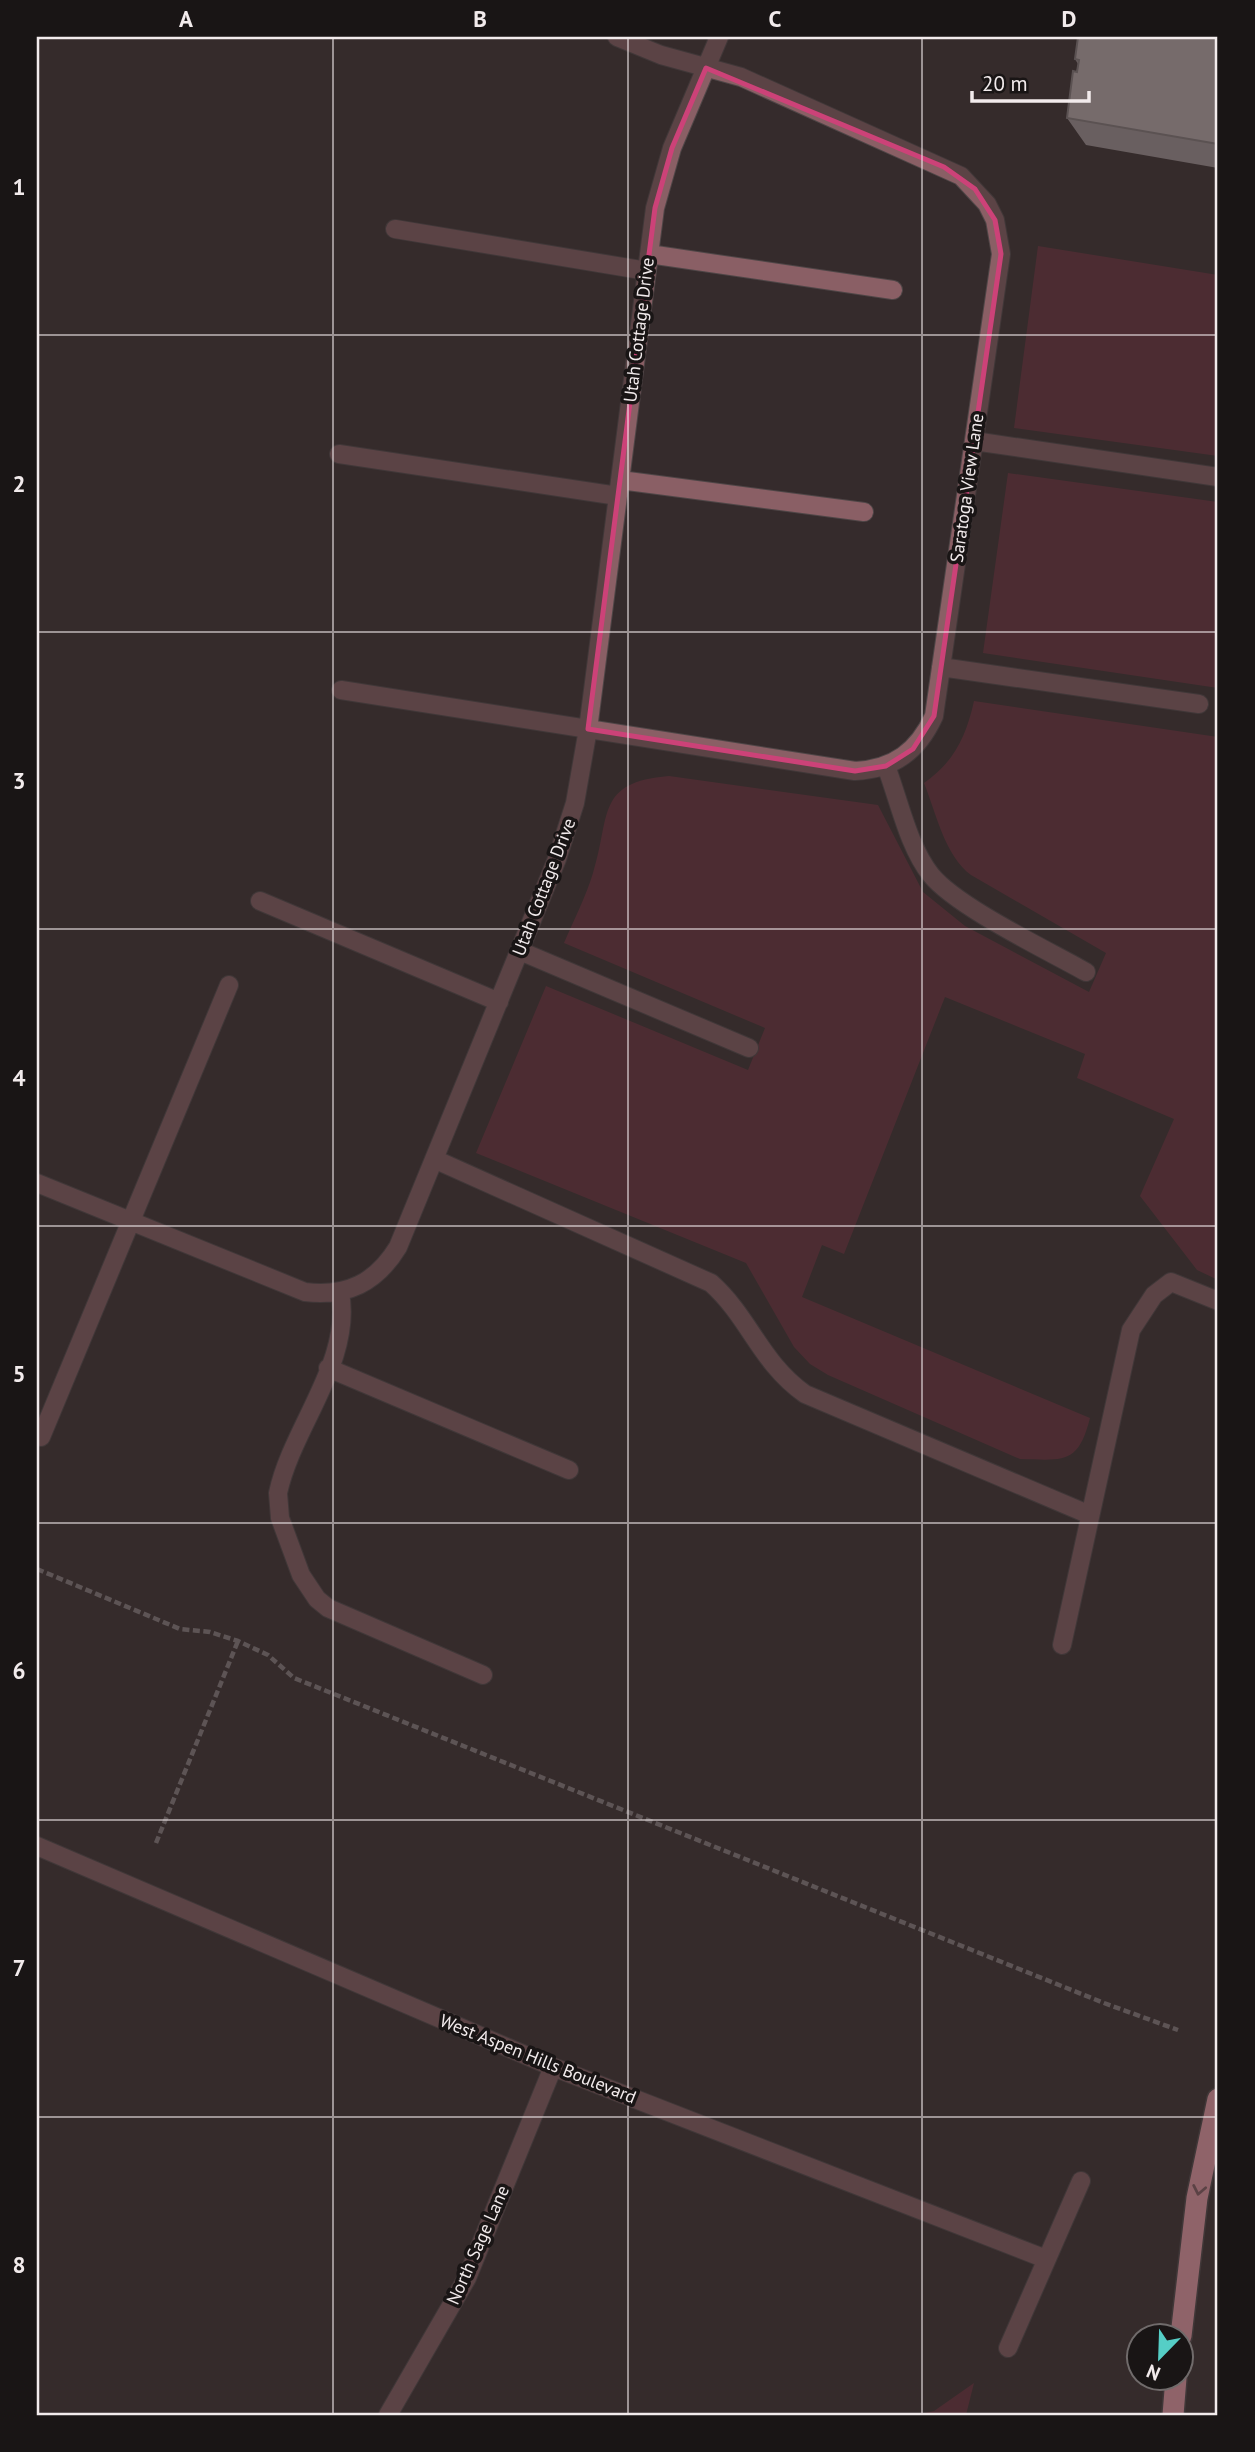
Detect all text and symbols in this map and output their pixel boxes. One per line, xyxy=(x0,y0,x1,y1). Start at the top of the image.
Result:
text: A xyxy=(179,4,193,33)
text: B xyxy=(473,4,487,33)
text: C xyxy=(769,4,782,33)
text: D xyxy=(1062,4,1076,33)
scale bar xyxy=(972,60,1089,104)
text: 20 m xyxy=(982,70,1028,97)
text: 1 xyxy=(12,172,26,201)
street label: Utah Cottage Drive xyxy=(618,256,659,404)
street label: Saratoga View Lane xyxy=(945,412,988,564)
text: 2 xyxy=(12,469,26,498)
text: 3 xyxy=(12,766,26,795)
street label: Utah Cottage Drive xyxy=(507,815,580,959)
text: 4 xyxy=(12,1063,26,1092)
text: 5 xyxy=(12,1359,26,1388)
text: 6 xyxy=(12,1656,26,1685)
text: 7 xyxy=(12,1953,26,1982)
street label: West Aspen Hills Boulevard xyxy=(437,2009,640,2109)
street label: North Sage Lane xyxy=(441,2182,514,2308)
one-way arrow xyxy=(1193,2184,1208,2196)
text: 8 xyxy=(12,2250,26,2279)
north arrow xyxy=(1126,2322,1196,2392)
text: N xyxy=(1143,2359,1164,2386)

